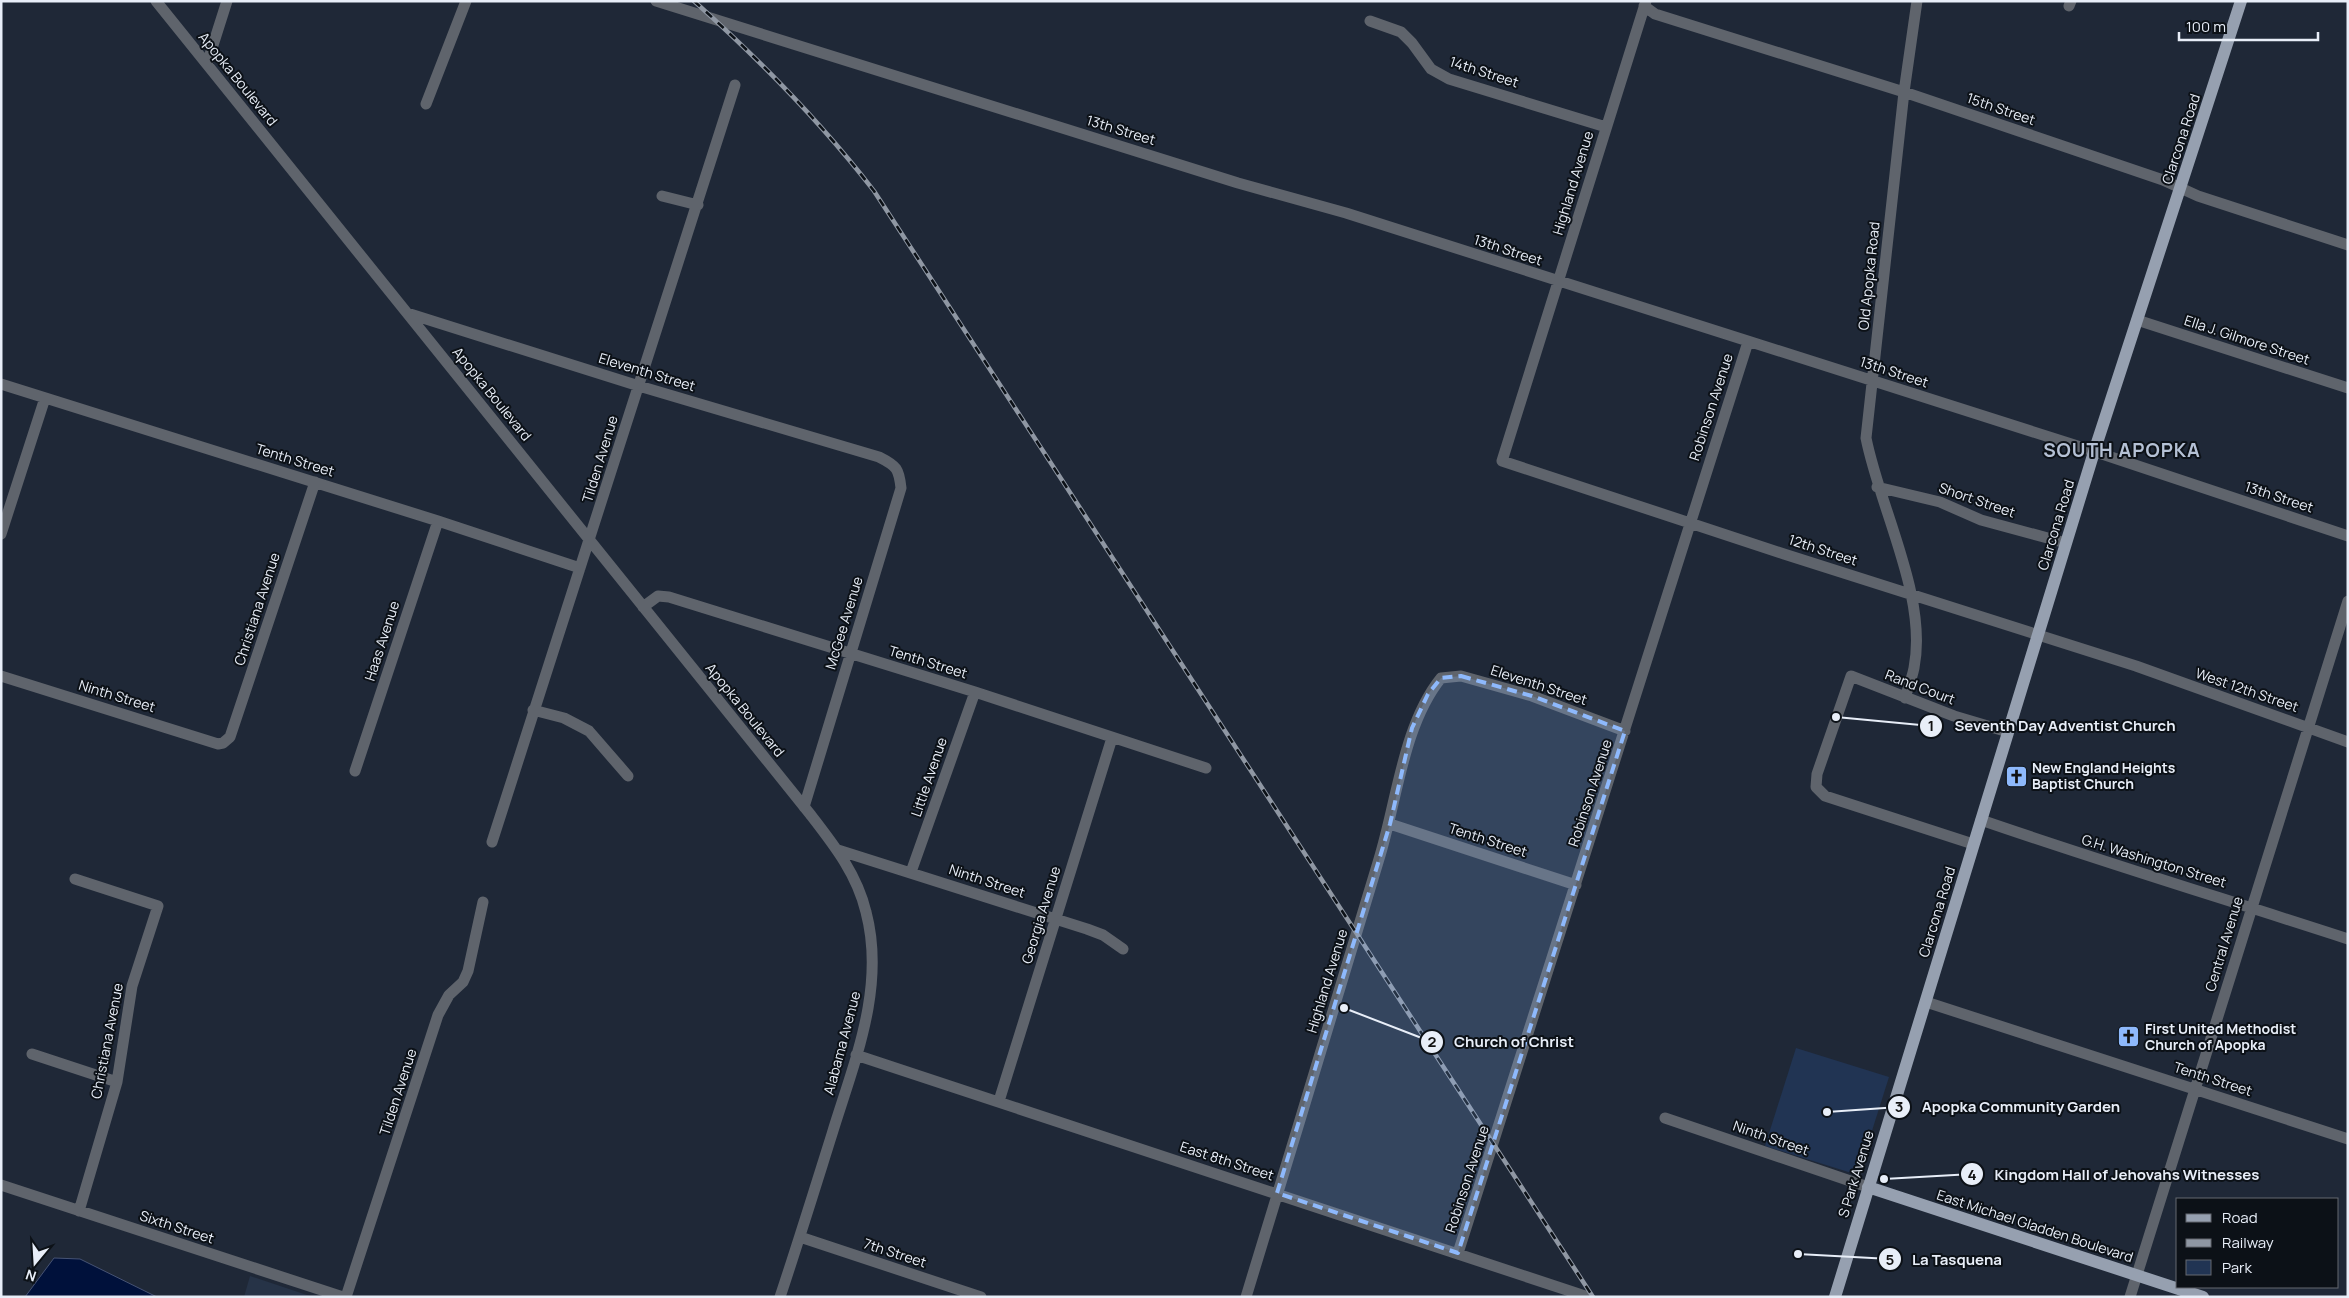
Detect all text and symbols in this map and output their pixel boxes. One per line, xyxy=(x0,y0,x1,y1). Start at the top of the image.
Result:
scale bar xyxy=(2179,10,2318,42)
text: 100 m xyxy=(2186,16,2226,37)
street label: Apopka Boulevard xyxy=(195,28,282,129)
street label: 14th Street xyxy=(1447,51,1521,92)
street label: 15th Street xyxy=(1964,88,2038,129)
street label: Clarcona Road xyxy=(2157,91,2204,186)
street label: 13th Street xyxy=(1084,110,1158,149)
street label: Highland Avenue xyxy=(1548,129,1597,237)
street label: Old Apopka Road xyxy=(1853,221,1884,331)
street label: 13th Street xyxy=(1471,230,1545,270)
street label: Ella J. Gilmore Street xyxy=(2182,310,2313,369)
street label: Apopka Boulevard xyxy=(449,343,536,444)
street label: Eleventh Street xyxy=(596,348,698,395)
street label: Robinson Avenue xyxy=(1684,351,1737,463)
street label: 13th Street xyxy=(1857,352,1931,392)
street label: Tilden Avenue xyxy=(577,413,622,505)
district label: SOUTH APOPKA xyxy=(2043,437,2201,463)
street label: Tenth Street xyxy=(253,439,337,481)
street label: Clarcona Road xyxy=(2033,477,2078,573)
street label: 13th Street xyxy=(2242,477,2316,517)
street label: Short Street xyxy=(1936,478,2018,522)
street label: 12th Street xyxy=(1786,529,1860,570)
street label: Christiana Avenue xyxy=(229,550,284,668)
street label: McGee Avenue xyxy=(820,574,867,672)
street label: Haas Avenue xyxy=(360,598,403,683)
street label: Tenth Street xyxy=(886,641,970,683)
street label: Apopka Boulevard xyxy=(702,659,789,760)
street label: Eleventh Street xyxy=(1489,660,1590,709)
street label: West 12th Street xyxy=(2193,663,2301,716)
street label: Rand Court xyxy=(1883,665,1958,709)
street label: Ninth Street xyxy=(77,675,158,716)
callout: Seventh Day Adventist Church xyxy=(1919,711,2185,741)
text: 1 xyxy=(1928,715,1934,736)
text: Seventh Day Adventist Church xyxy=(1954,715,2176,736)
street label: Little Avenue xyxy=(906,735,951,819)
street label: Robinson Avenue xyxy=(1563,737,1616,849)
place label: New England Heights Baptist Church xyxy=(2032,758,2176,793)
church icon: New England Heights Baptist Church xyxy=(2004,764,2028,788)
street label: Tenth Street xyxy=(1447,818,1530,861)
street label: G.H. Washington Street xyxy=(2080,829,2229,892)
street label: Ninth Street xyxy=(947,859,1028,902)
street label: Georgia Avenue xyxy=(1017,864,1064,966)
street label: Clarcona Road xyxy=(1914,864,1959,960)
street label: Central Avenue xyxy=(2200,894,2247,994)
street label: Highland Avenue xyxy=(1302,927,1351,1035)
street label: Christiana Avenue xyxy=(86,981,127,1100)
street label: Alabama Avenue xyxy=(819,989,864,1097)
place label: First United Methodist Church of Apopka xyxy=(2145,1019,2296,1054)
church icon: First United Methodist Church of Apopka xyxy=(2117,1025,2141,1049)
callout: Church of Christ xyxy=(1419,1027,1584,1057)
text: 2 xyxy=(1428,1031,1437,1052)
text: Church of Christ xyxy=(1454,1031,1574,1052)
street label: Tilden Avenue xyxy=(375,1046,420,1138)
street label: Tenth Street xyxy=(2172,1057,2255,1100)
callout: Apopka Community Garden xyxy=(1887,1092,2130,1122)
text: 3 xyxy=(1895,1096,1903,1117)
text: Apopka Community Garden xyxy=(1922,1096,2120,1117)
street label: Ninth Street xyxy=(1731,1116,1812,1159)
street label: Robinson Avenue xyxy=(1440,1123,1493,1235)
street label: S Park Avenue xyxy=(1833,1128,1878,1220)
street label: East 8th Street xyxy=(1178,1136,1277,1185)
callout: Kingdom Hall of Jehovahs Witnesses xyxy=(1960,1159,2270,1189)
text: 4 xyxy=(1967,1164,1977,1185)
text: Kingdom Hall of Jehovahs Witnesses xyxy=(1995,1164,2259,1185)
street label: East Michael Gladden Boulevard xyxy=(1935,1185,2136,1266)
legend xyxy=(2176,1198,2339,1288)
street label: Sixth Street xyxy=(138,1206,217,1248)
text: Road xyxy=(2222,1207,2258,1228)
text: Railway xyxy=(2222,1232,2274,1253)
street label: 7th Street xyxy=(861,1233,929,1272)
north arrow xyxy=(10,1238,60,1288)
callout: La Tasquena xyxy=(1877,1244,2012,1274)
text: 5 xyxy=(1886,1249,1895,1270)
text: La Tasquena xyxy=(1912,1249,2002,1270)
text: Park xyxy=(2222,1257,2252,1278)
text: N xyxy=(23,1265,39,1286)

